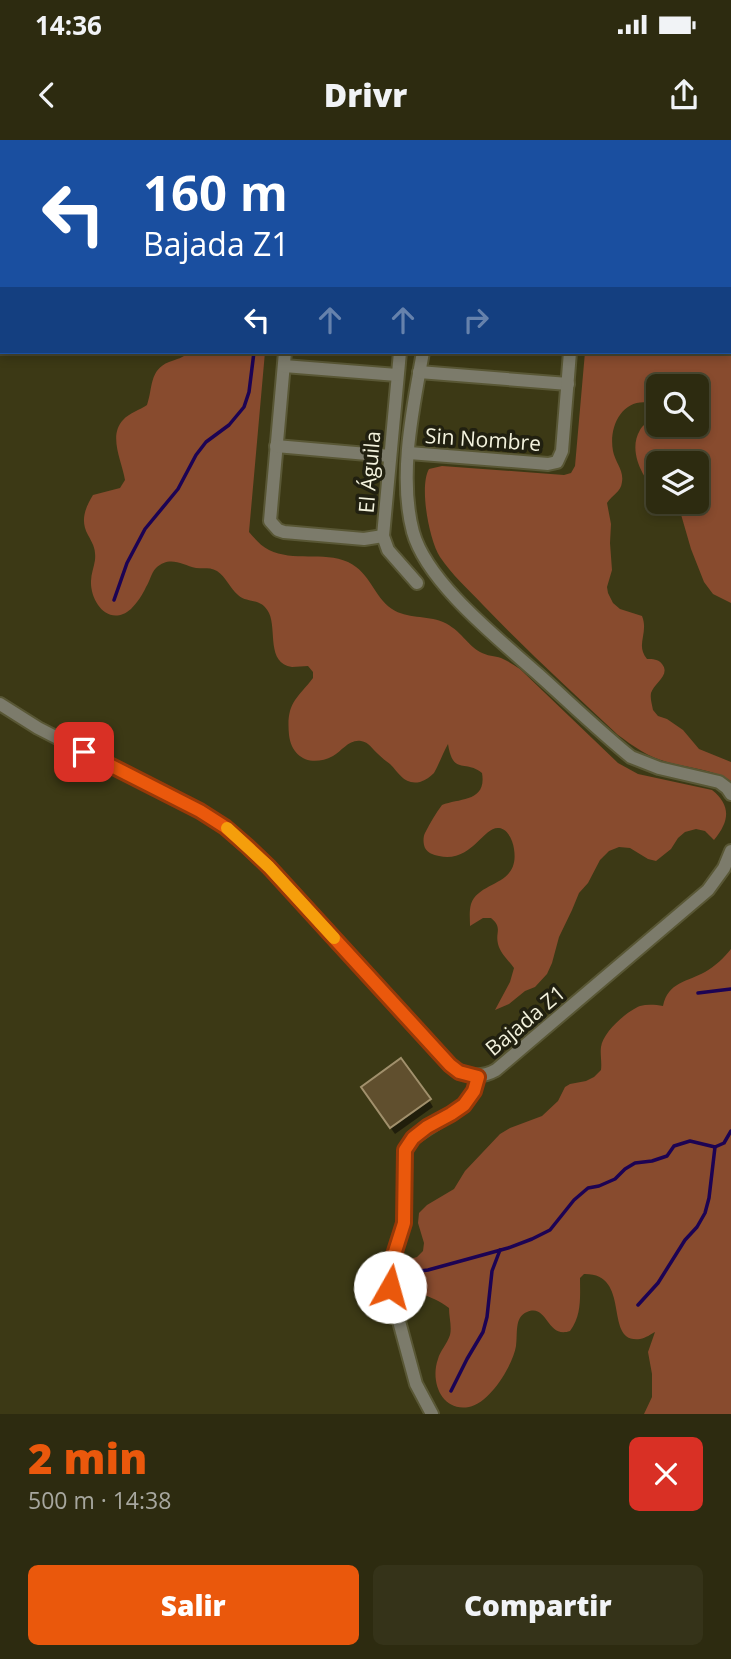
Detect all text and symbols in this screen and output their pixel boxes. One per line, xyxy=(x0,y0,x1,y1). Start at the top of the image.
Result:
text: 14:36 xyxy=(35,7,102,43)
text: Drivr xyxy=(324,73,407,116)
icon: back xyxy=(28,76,66,114)
icon: share xyxy=(665,76,703,114)
text: 160 m xyxy=(143,159,288,225)
icon: left xyxy=(28,168,119,259)
text: Bajada Z1 xyxy=(143,222,290,265)
icon: left xyxy=(238,301,276,339)
icon: ahead xyxy=(311,301,349,339)
icon: ahead xyxy=(384,301,422,339)
icon: right xyxy=(457,301,495,339)
map controls xyxy=(646,374,709,514)
button: search xyxy=(646,374,709,437)
street label: Sin Nombre xyxy=(424,421,542,457)
street label: El Águila xyxy=(351,430,387,514)
button: layers xyxy=(646,451,709,514)
pin xyxy=(54,722,114,782)
icon: arrive xyxy=(65,733,103,771)
street label: Bajada Z1 xyxy=(479,978,571,1062)
position arrow xyxy=(353,1250,427,1324)
text: 2 min xyxy=(28,1429,147,1486)
button: close xyxy=(629,1437,703,1511)
text: 500 m · 14:38 xyxy=(28,1484,171,1516)
button: Salir xyxy=(28,1565,359,1645)
button: Compartir xyxy=(373,1565,703,1645)

